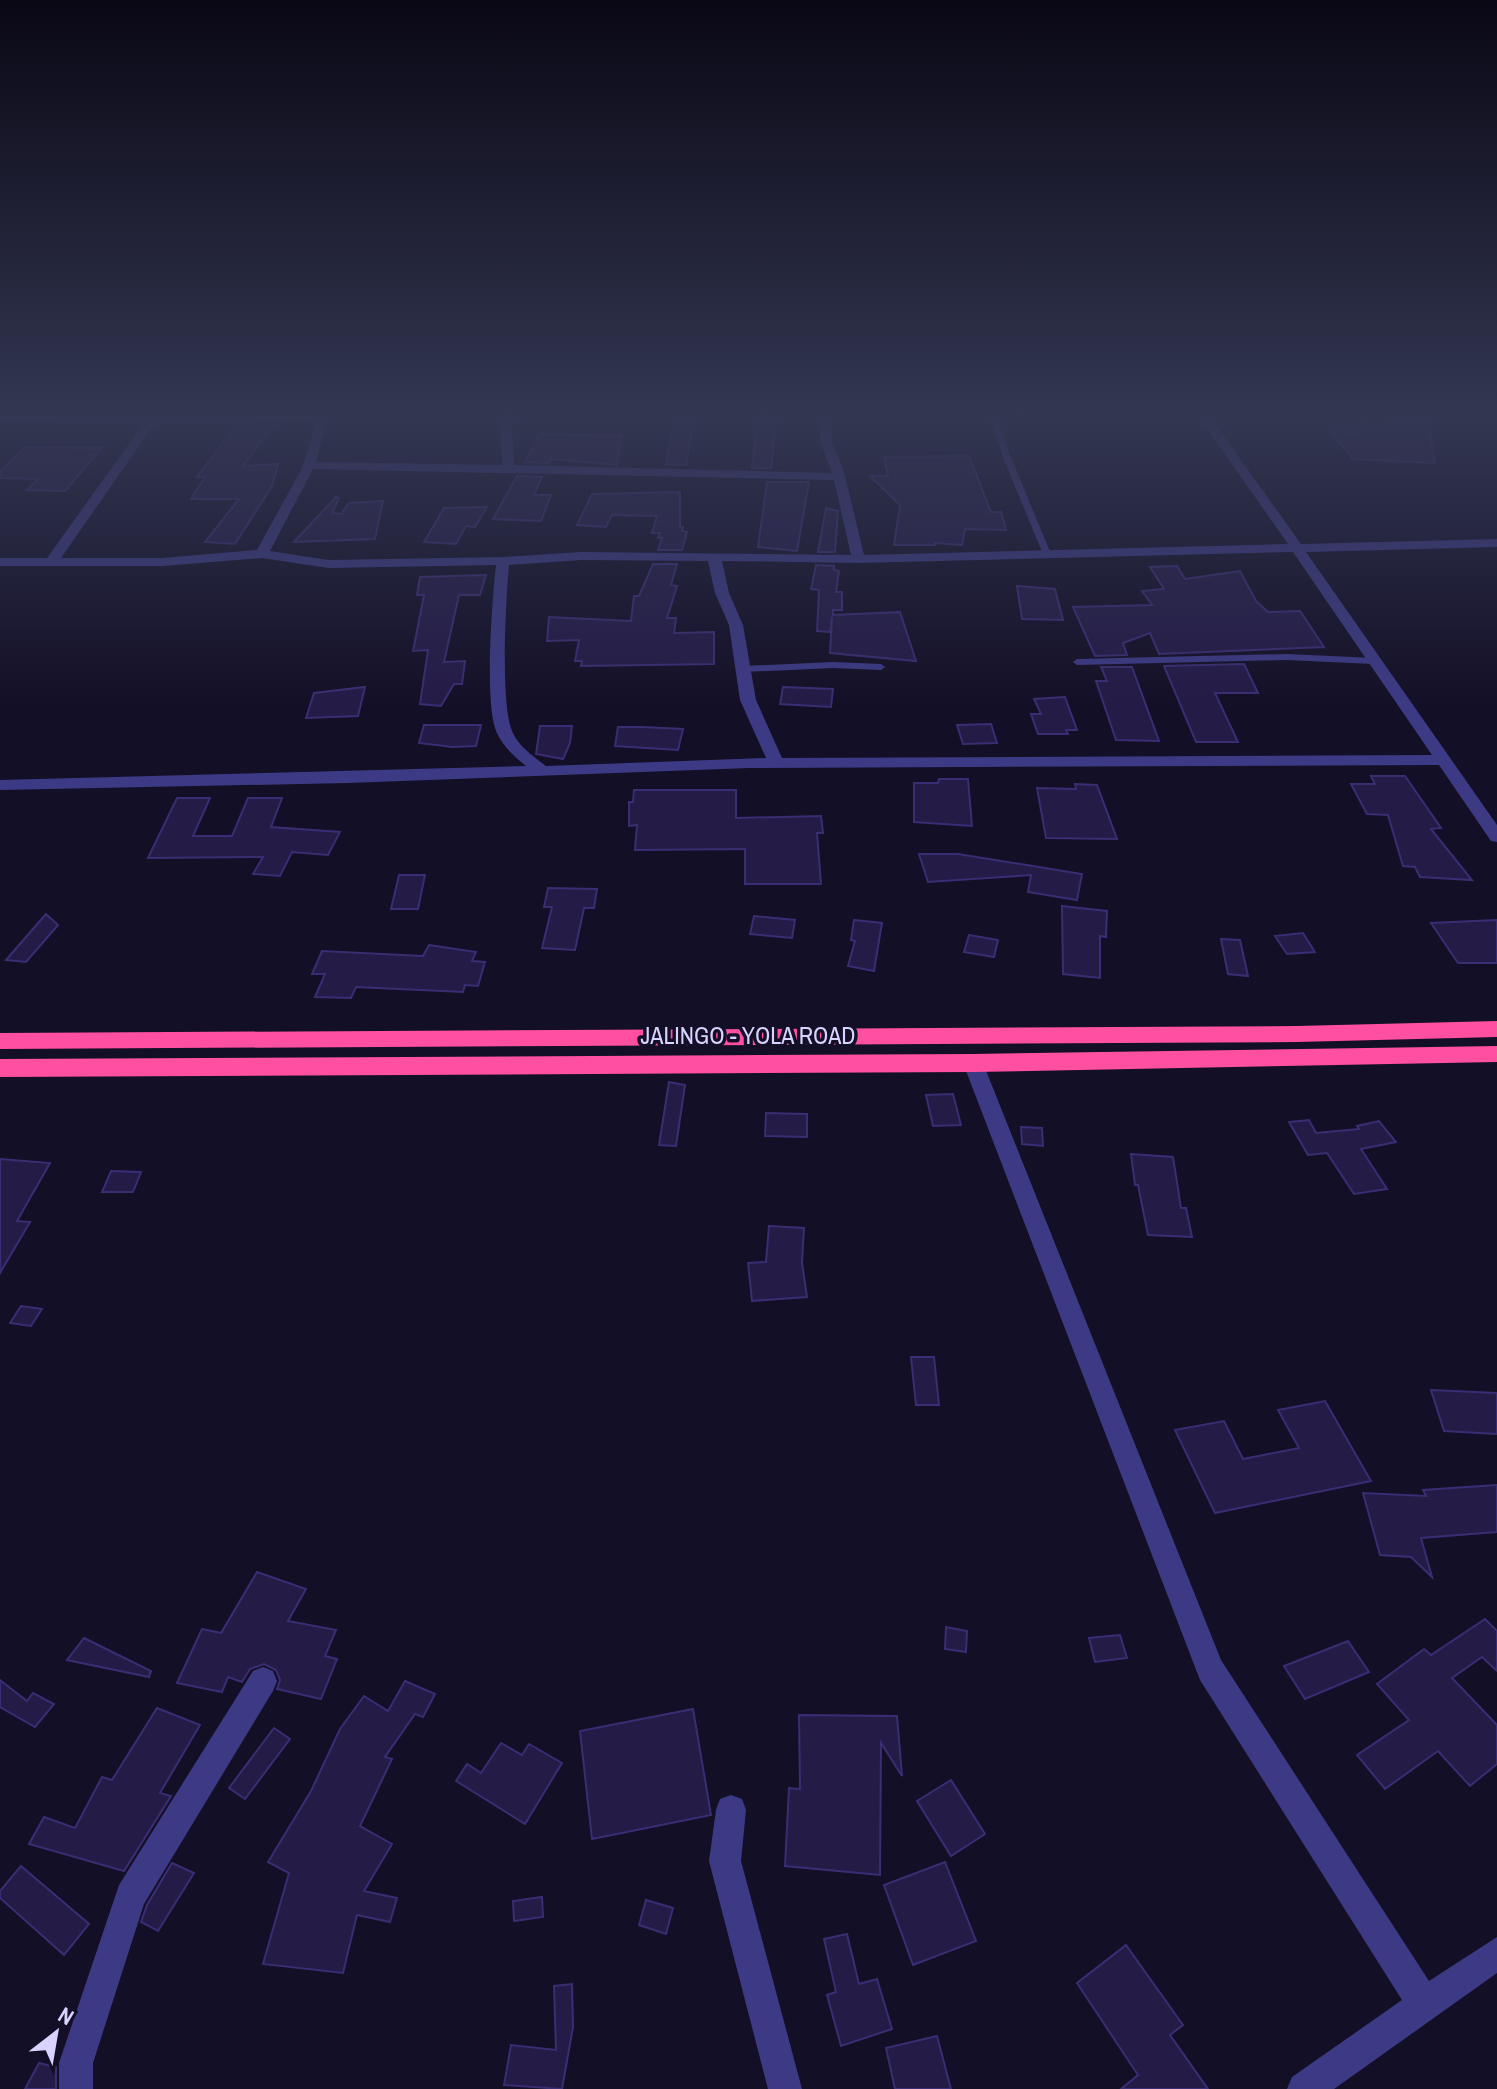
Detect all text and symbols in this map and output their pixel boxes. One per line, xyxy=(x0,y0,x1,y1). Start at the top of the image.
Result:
street label: JALINGO - YOLA ROAD xyxy=(640,1019,856,1051)
north arrow xyxy=(16,1993,96,2073)
text: N xyxy=(53,2000,80,2032)

